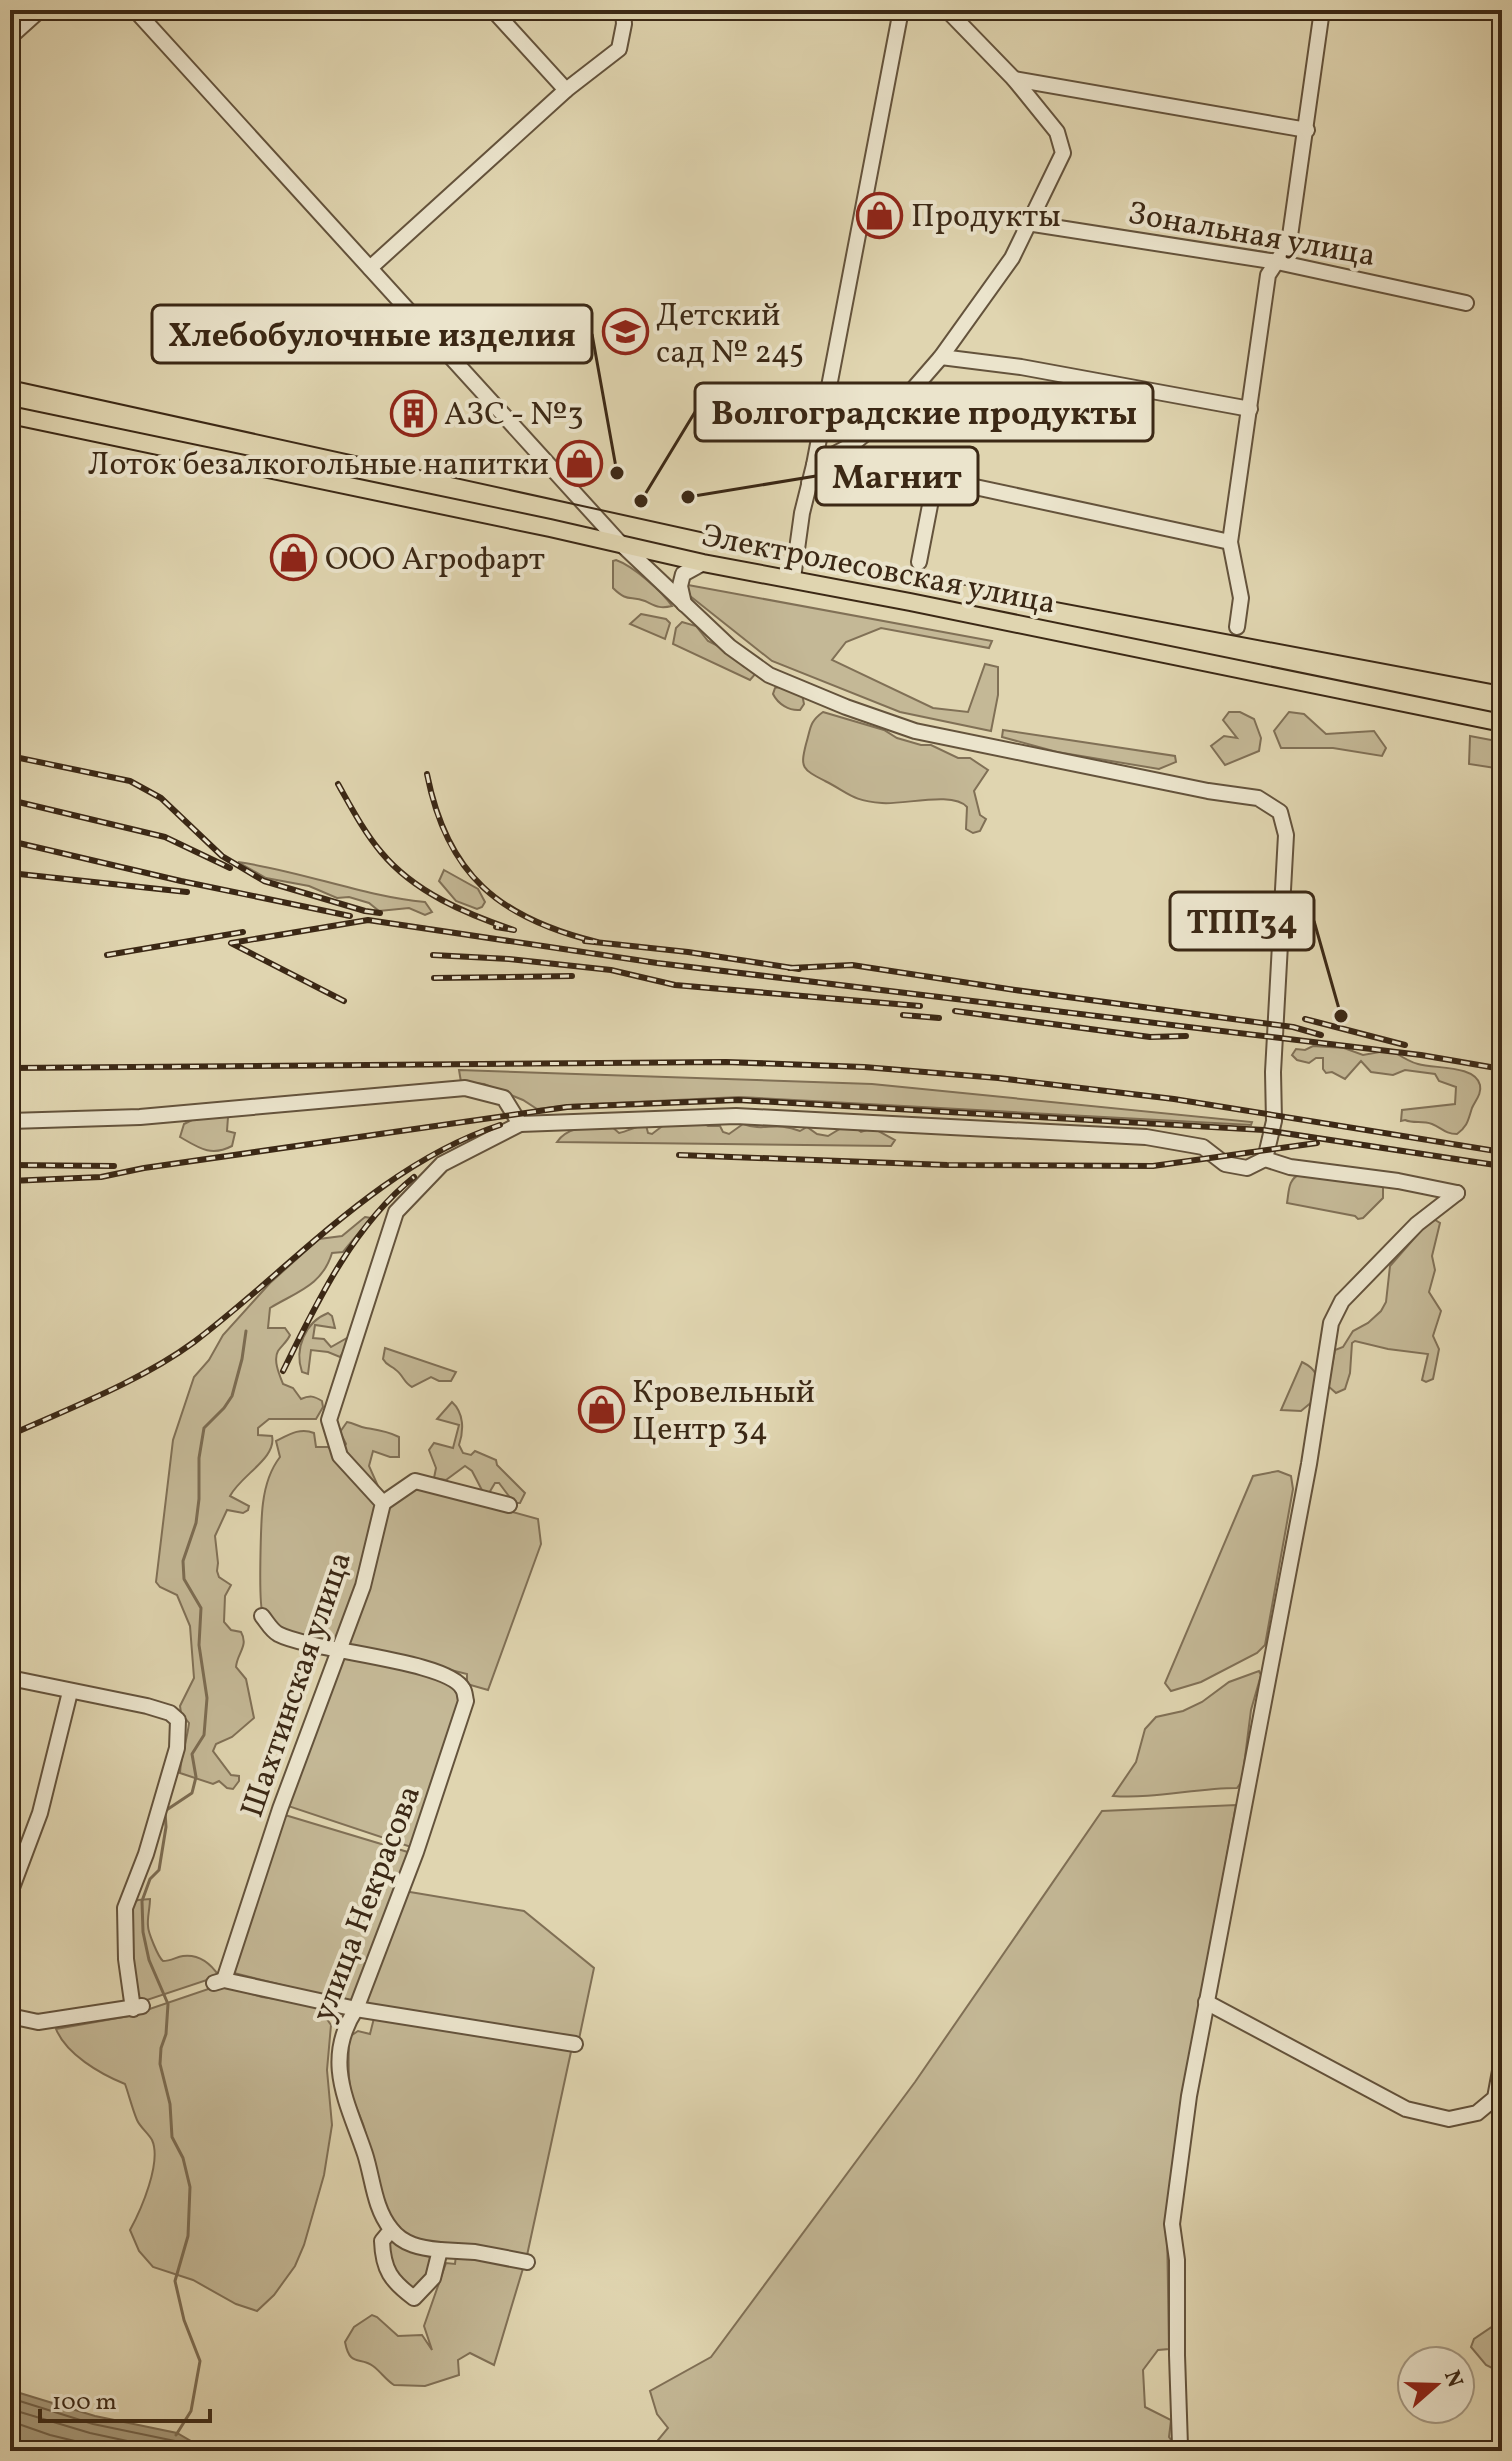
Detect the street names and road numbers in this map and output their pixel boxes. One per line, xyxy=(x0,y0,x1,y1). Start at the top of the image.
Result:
street label: Зональная улица xyxy=(1124,193,1379,279)
street label: Электролесовская улица xyxy=(698,515,1059,627)
street label: Шахтинская улица xyxy=(232,1546,364,1824)
street label: улица Некрасова xyxy=(303,1780,433,2028)

